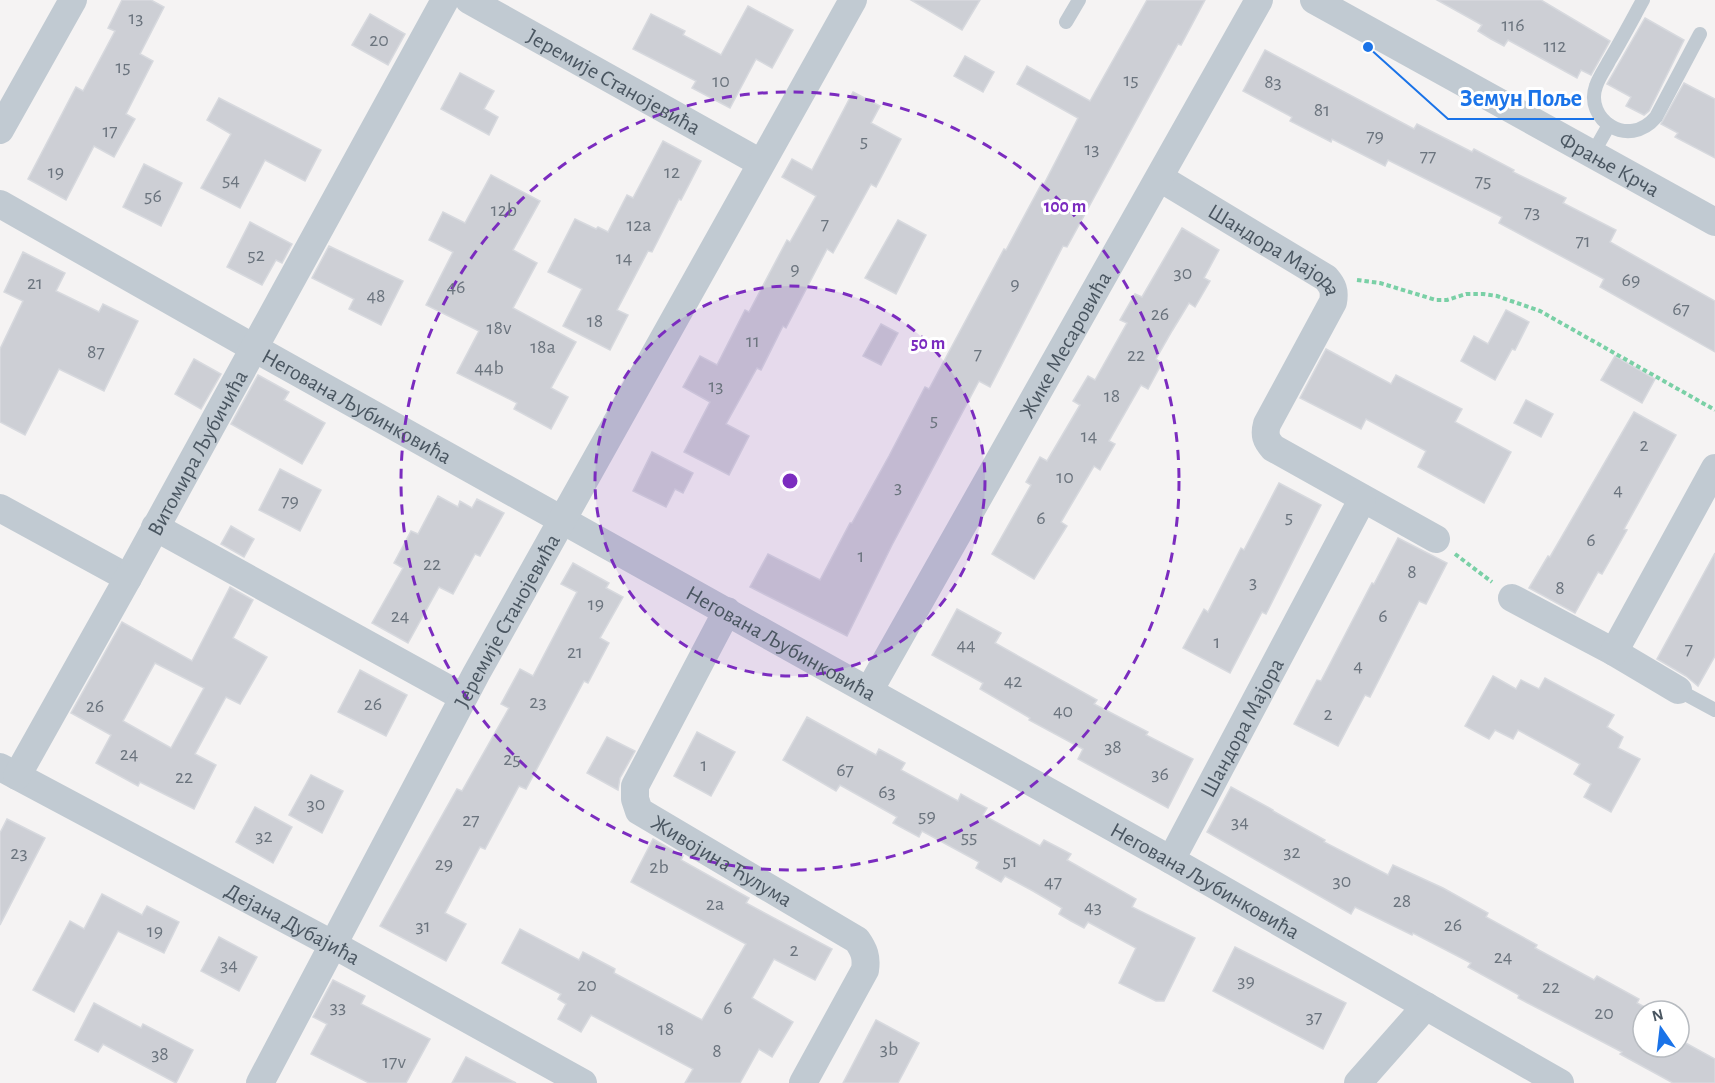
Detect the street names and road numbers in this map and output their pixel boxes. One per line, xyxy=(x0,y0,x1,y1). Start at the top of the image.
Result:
street label: Јеремије Станојевића xyxy=(523,25,704,139)
street label: Фрање Крча xyxy=(1555,128,1663,201)
street label: Шандора Мајора xyxy=(1204,200,1344,298)
street label: Жике Месаровића xyxy=(1016,268,1115,422)
street label: Негована Љубинковића xyxy=(258,345,455,468)
street label: Витомира Љубичића xyxy=(143,367,252,540)
street label: Јеремије Станојевића xyxy=(450,530,564,712)
street label: Негована Љубинковића xyxy=(682,582,880,705)
street label: Шандора Мајора xyxy=(1196,655,1288,801)
street label: Живојина Ћулума xyxy=(647,811,796,911)
street label: Негована Љубинковића xyxy=(1107,819,1303,943)
street label: Дејана Дубајића xyxy=(221,879,363,969)

